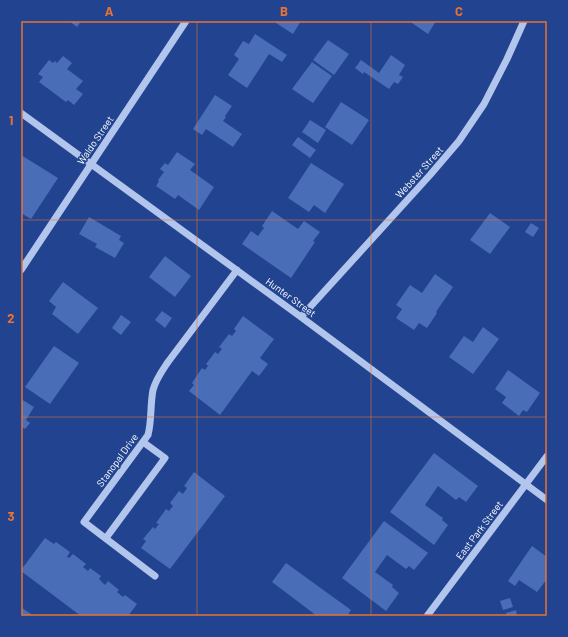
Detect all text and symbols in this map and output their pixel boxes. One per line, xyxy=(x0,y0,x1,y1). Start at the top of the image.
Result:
text: A xyxy=(105,3,114,19)
text: B xyxy=(280,3,288,19)
text: C xyxy=(455,3,463,19)
text: 1 xyxy=(9,112,13,128)
street label: Waldo Street xyxy=(74,113,116,167)
street label: Webster Street xyxy=(393,143,446,200)
street label: Hunter Street xyxy=(264,275,319,319)
text: 2 xyxy=(7,310,15,326)
street label: Stanopal Drive xyxy=(94,431,140,489)
street label: East Park Street xyxy=(453,498,505,562)
text: 3 xyxy=(7,508,15,524)

